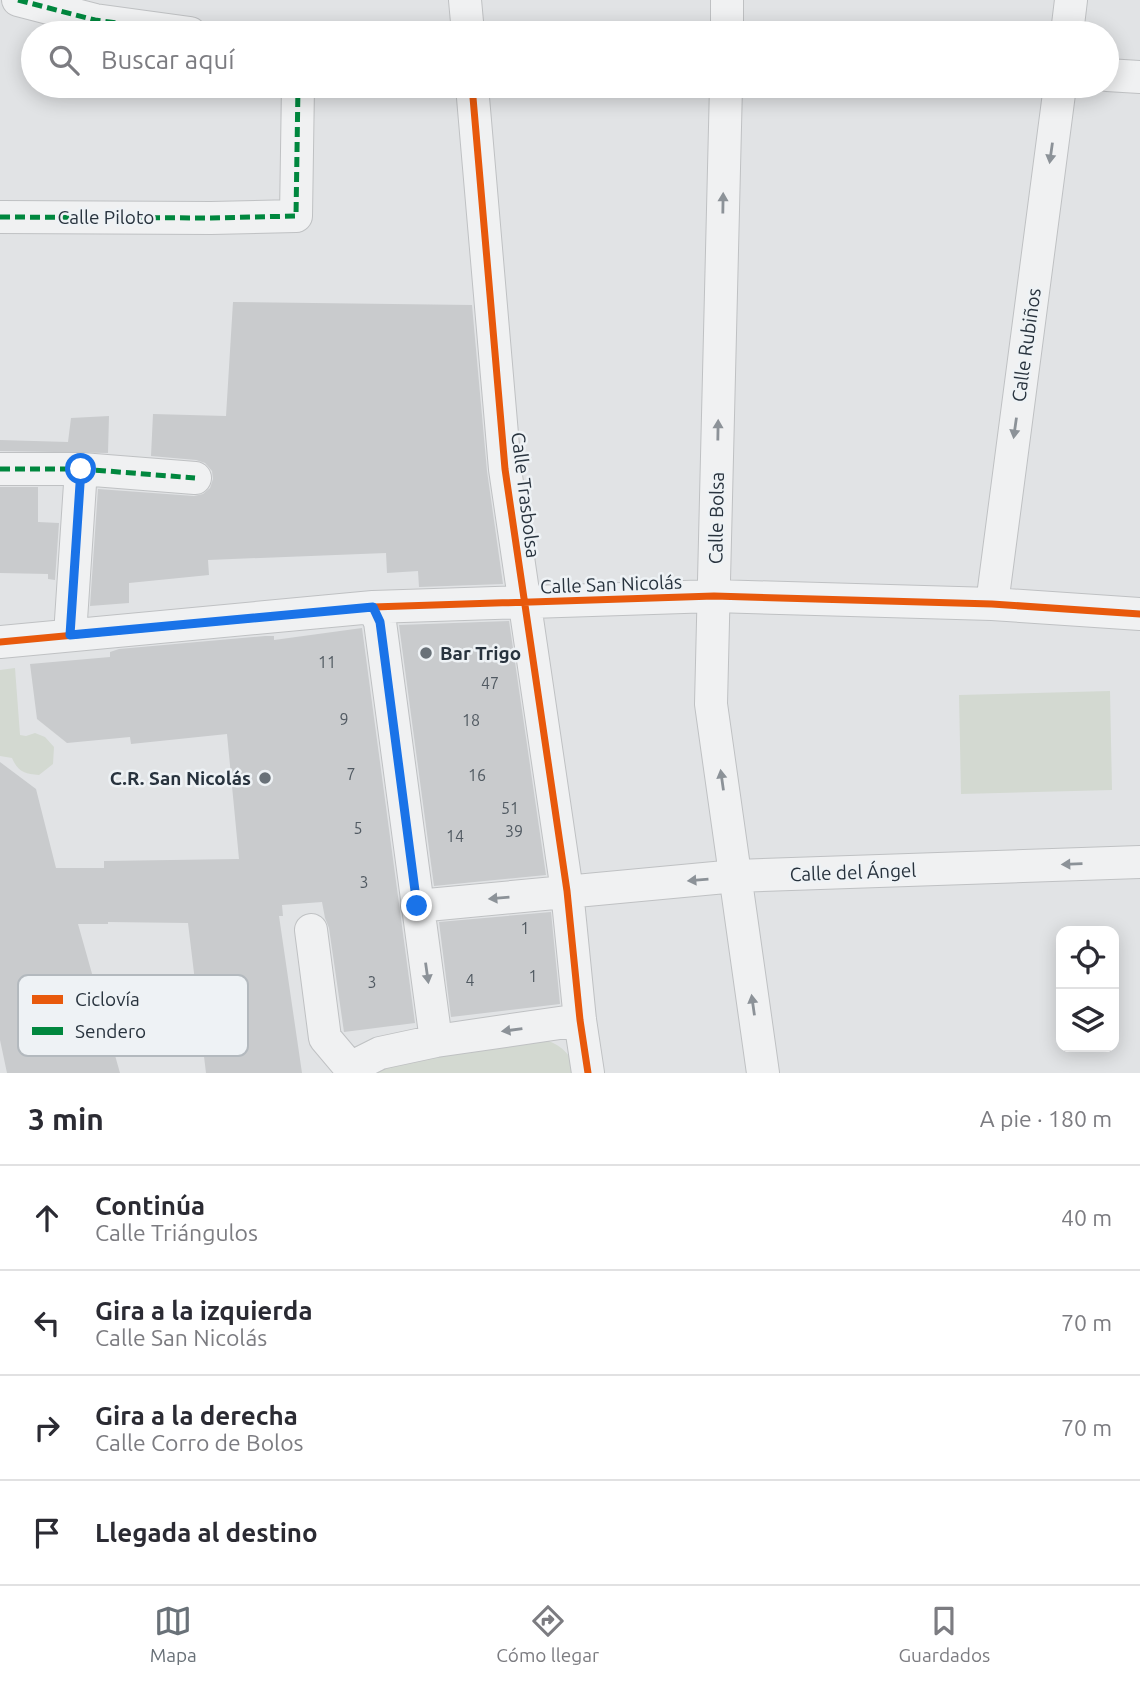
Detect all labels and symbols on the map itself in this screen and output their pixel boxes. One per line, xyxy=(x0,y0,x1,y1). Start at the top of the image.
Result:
one-way arrow xyxy=(1046,143,1057,165)
one-way arrow xyxy=(717,192,729,214)
street label: Calle Piloto xyxy=(58,206,154,228)
street label: Calle Rubiños xyxy=(1007,287,1045,403)
one-way arrow xyxy=(1009,417,1020,439)
one-way arrow xyxy=(712,419,723,441)
street label: Calle Trasbolsa xyxy=(507,431,545,559)
route start xyxy=(65,453,96,484)
street label: Calle Bolsa xyxy=(704,472,728,564)
street label: Calle San Nicolás xyxy=(540,571,682,597)
place label: Bar Trigo xyxy=(440,642,521,664)
marker: Bar Trigo xyxy=(418,645,434,661)
house number: 11 xyxy=(318,653,336,671)
house number: 47 xyxy=(481,674,499,692)
house number: 9 xyxy=(339,710,349,728)
house number: 18 xyxy=(462,711,480,729)
house number: 7 xyxy=(346,765,356,783)
house number: 16 xyxy=(468,766,486,784)
place label: C.R. San Nicolás xyxy=(110,767,251,789)
one-way arrow xyxy=(716,769,727,791)
marker: C.R. San Nicolás xyxy=(257,770,273,786)
house number: 51 xyxy=(501,799,519,817)
house number: 5 xyxy=(353,819,363,837)
house number: 39 xyxy=(505,822,523,840)
house number: 14 xyxy=(446,827,464,845)
street label: Calle del Ángel xyxy=(789,859,917,885)
one-way arrow xyxy=(1061,859,1083,870)
house number: 3 xyxy=(359,873,369,891)
one-way arrow xyxy=(686,875,708,886)
route end xyxy=(401,890,432,921)
one-way arrow xyxy=(488,893,510,904)
house number: 1 xyxy=(520,919,530,937)
one-way arrow xyxy=(421,962,432,984)
house number: 1 xyxy=(528,967,538,985)
house number: 4 xyxy=(465,971,475,989)
house number: 3 xyxy=(367,973,377,991)
legend xyxy=(18,975,248,1056)
text: Ciclovía xyxy=(75,988,140,1010)
one-way arrow xyxy=(748,994,759,1016)
text: Sendero xyxy=(75,1020,146,1042)
one-way arrow xyxy=(501,1025,523,1036)

